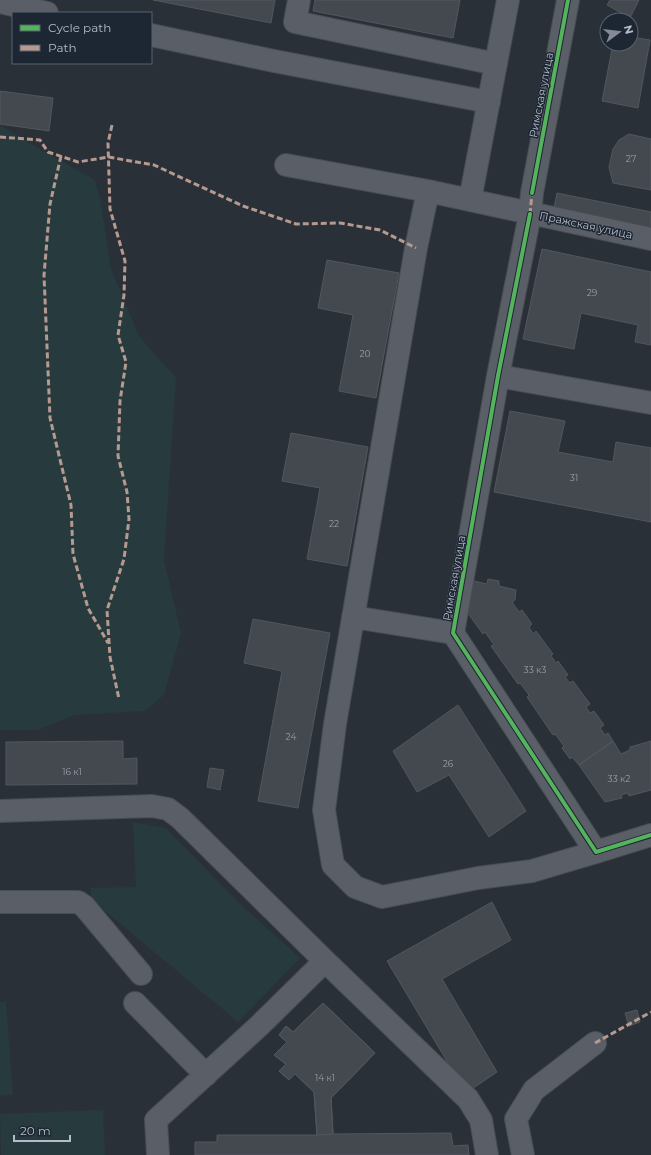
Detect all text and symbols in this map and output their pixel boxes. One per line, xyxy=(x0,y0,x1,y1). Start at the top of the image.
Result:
legend xyxy=(12,12,152,64)
north arrow xyxy=(599,12,639,52)
text: Cycle path xyxy=(48,20,111,35)
text: N xyxy=(621,23,637,36)
text: Path xyxy=(48,40,77,55)
street label: Римская улица xyxy=(526,51,556,139)
house number: 27 xyxy=(626,153,636,164)
street label: Пражская улица xyxy=(538,208,634,242)
house number: 29 xyxy=(587,287,598,298)
house number: 20 xyxy=(359,348,371,359)
house number: 31 xyxy=(570,472,578,483)
house number: 22 xyxy=(329,518,339,529)
street label: Римская улица xyxy=(440,534,468,622)
house number: 33 к3 xyxy=(524,664,546,675)
house number: 24 xyxy=(286,731,296,742)
house number: 26 xyxy=(443,758,454,769)
house number: 16 к1 xyxy=(62,766,82,777)
house number: 33 к2 xyxy=(608,773,630,784)
house number: 14 к1 xyxy=(315,1072,335,1083)
scale bar xyxy=(14,1117,70,1143)
text: 20 m xyxy=(20,1123,51,1138)

